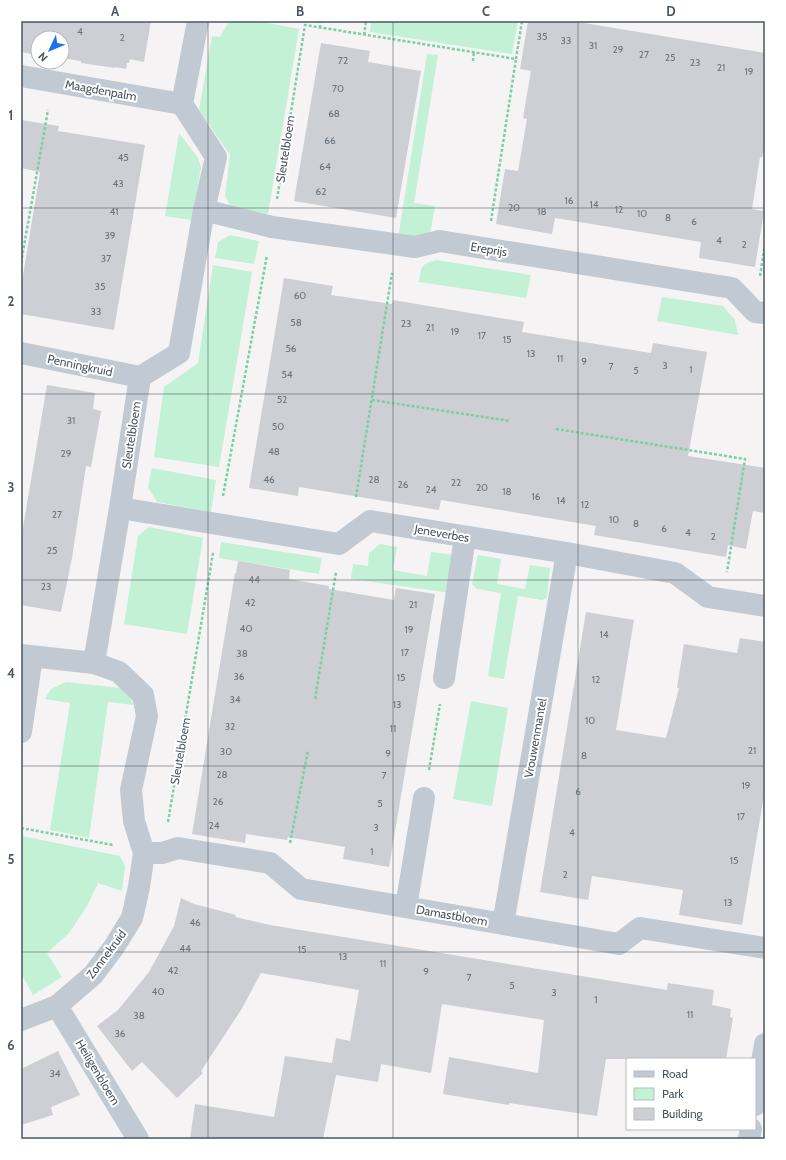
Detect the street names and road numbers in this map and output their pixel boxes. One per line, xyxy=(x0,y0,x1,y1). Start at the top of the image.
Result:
street label: Maagdenpalm xyxy=(64,76,138,104)
street label: Sleutelbloem xyxy=(272,114,298,184)
street label: Ereprijs xyxy=(470,239,508,259)
street label: Penningkruid xyxy=(46,351,114,379)
street label: Sleutelbloem xyxy=(118,400,144,470)
street label: Jeneverbes xyxy=(412,521,471,545)
street label: Vrouwenmantel xyxy=(521,697,549,779)
street label: Sleutelbloem xyxy=(167,716,193,786)
street label: Damastbloem xyxy=(415,901,489,929)
street label: Zonnekruid xyxy=(83,927,129,981)
street label: Heiligenbloem xyxy=(73,1036,123,1108)

